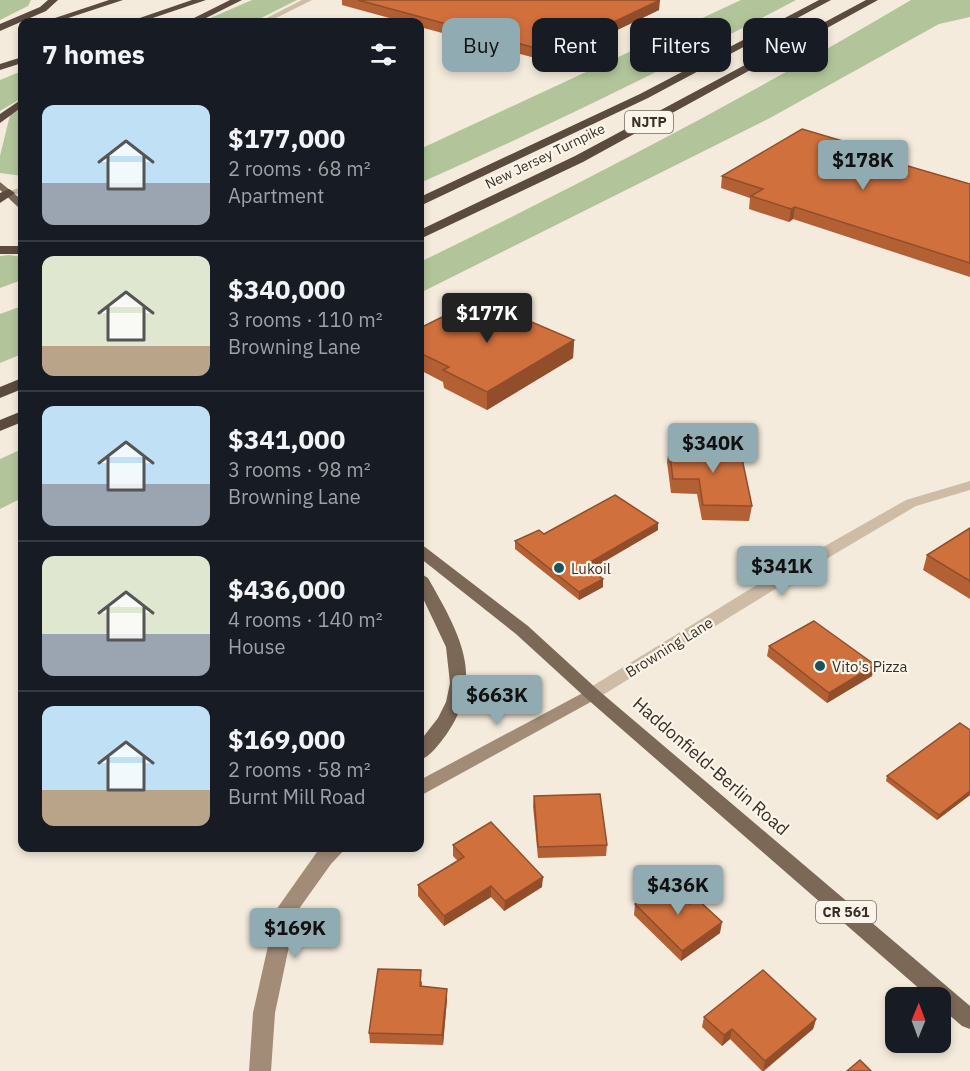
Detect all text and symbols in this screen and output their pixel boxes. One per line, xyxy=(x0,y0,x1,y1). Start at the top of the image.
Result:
chip: Buy xyxy=(442,18,520,72)
chip: Rent xyxy=(532,18,618,72)
chip: Filters xyxy=(630,18,731,72)
chip: New xyxy=(743,18,828,72)
text: 7 homes xyxy=(42,37,145,71)
icon: filters xyxy=(367,38,400,71)
road number: NJTP xyxy=(625,111,673,133)
street label: New Jersey Turnpike xyxy=(482,119,608,193)
text: $177,000 xyxy=(228,121,345,155)
icon: home xyxy=(90,129,162,201)
pin: $178K xyxy=(821,140,905,191)
text: $178K xyxy=(832,146,894,173)
text: 2 rooms · 68 m² xyxy=(228,155,371,182)
text: Apartment xyxy=(228,182,324,209)
text: $340,000 xyxy=(228,272,345,306)
icon: home xyxy=(90,280,162,352)
pin: $177K xyxy=(445,293,529,344)
text: $177K xyxy=(456,299,518,326)
text: 3 rooms · 110 m² xyxy=(228,306,383,333)
text: Browning Lane xyxy=(228,333,361,360)
text: $341,000 xyxy=(228,422,345,456)
pin: $340K xyxy=(671,423,755,474)
text: $340K xyxy=(682,429,744,456)
icon: home xyxy=(90,430,162,502)
text: 3 rooms · 98 m² xyxy=(228,456,371,483)
text: Browning Lane xyxy=(228,483,361,510)
pin: $341K xyxy=(740,546,824,597)
text: $341K xyxy=(751,552,813,579)
place label: Lukoil xyxy=(571,559,611,578)
marker: Lukoil xyxy=(552,561,566,575)
text: $436,000 xyxy=(228,572,345,606)
icon: home xyxy=(90,580,162,652)
text: 4 rooms · 140 m² xyxy=(228,606,383,633)
street label: Browning Lane xyxy=(622,613,716,681)
text: House xyxy=(228,633,285,660)
place label: Vito's Pizza xyxy=(832,657,907,676)
marker: Vito's Pizza xyxy=(813,659,827,673)
pin: $663K xyxy=(455,675,539,726)
text: $663K xyxy=(466,681,528,708)
street label: Haddonfield-Berlin Road xyxy=(628,692,794,840)
text: $169,000 xyxy=(228,722,345,756)
icon: home xyxy=(90,730,162,802)
text: 2 rooms · 58 m² xyxy=(228,756,371,783)
text: Burnt Mill Road xyxy=(228,783,366,810)
pin: $436K xyxy=(636,865,720,916)
text: $436K xyxy=(647,871,709,898)
road number: CR 561 xyxy=(816,901,876,923)
pin: $169K xyxy=(253,908,337,959)
text: $169K xyxy=(264,914,326,941)
north arrow xyxy=(885,987,951,1053)
map controls xyxy=(885,987,951,1053)

